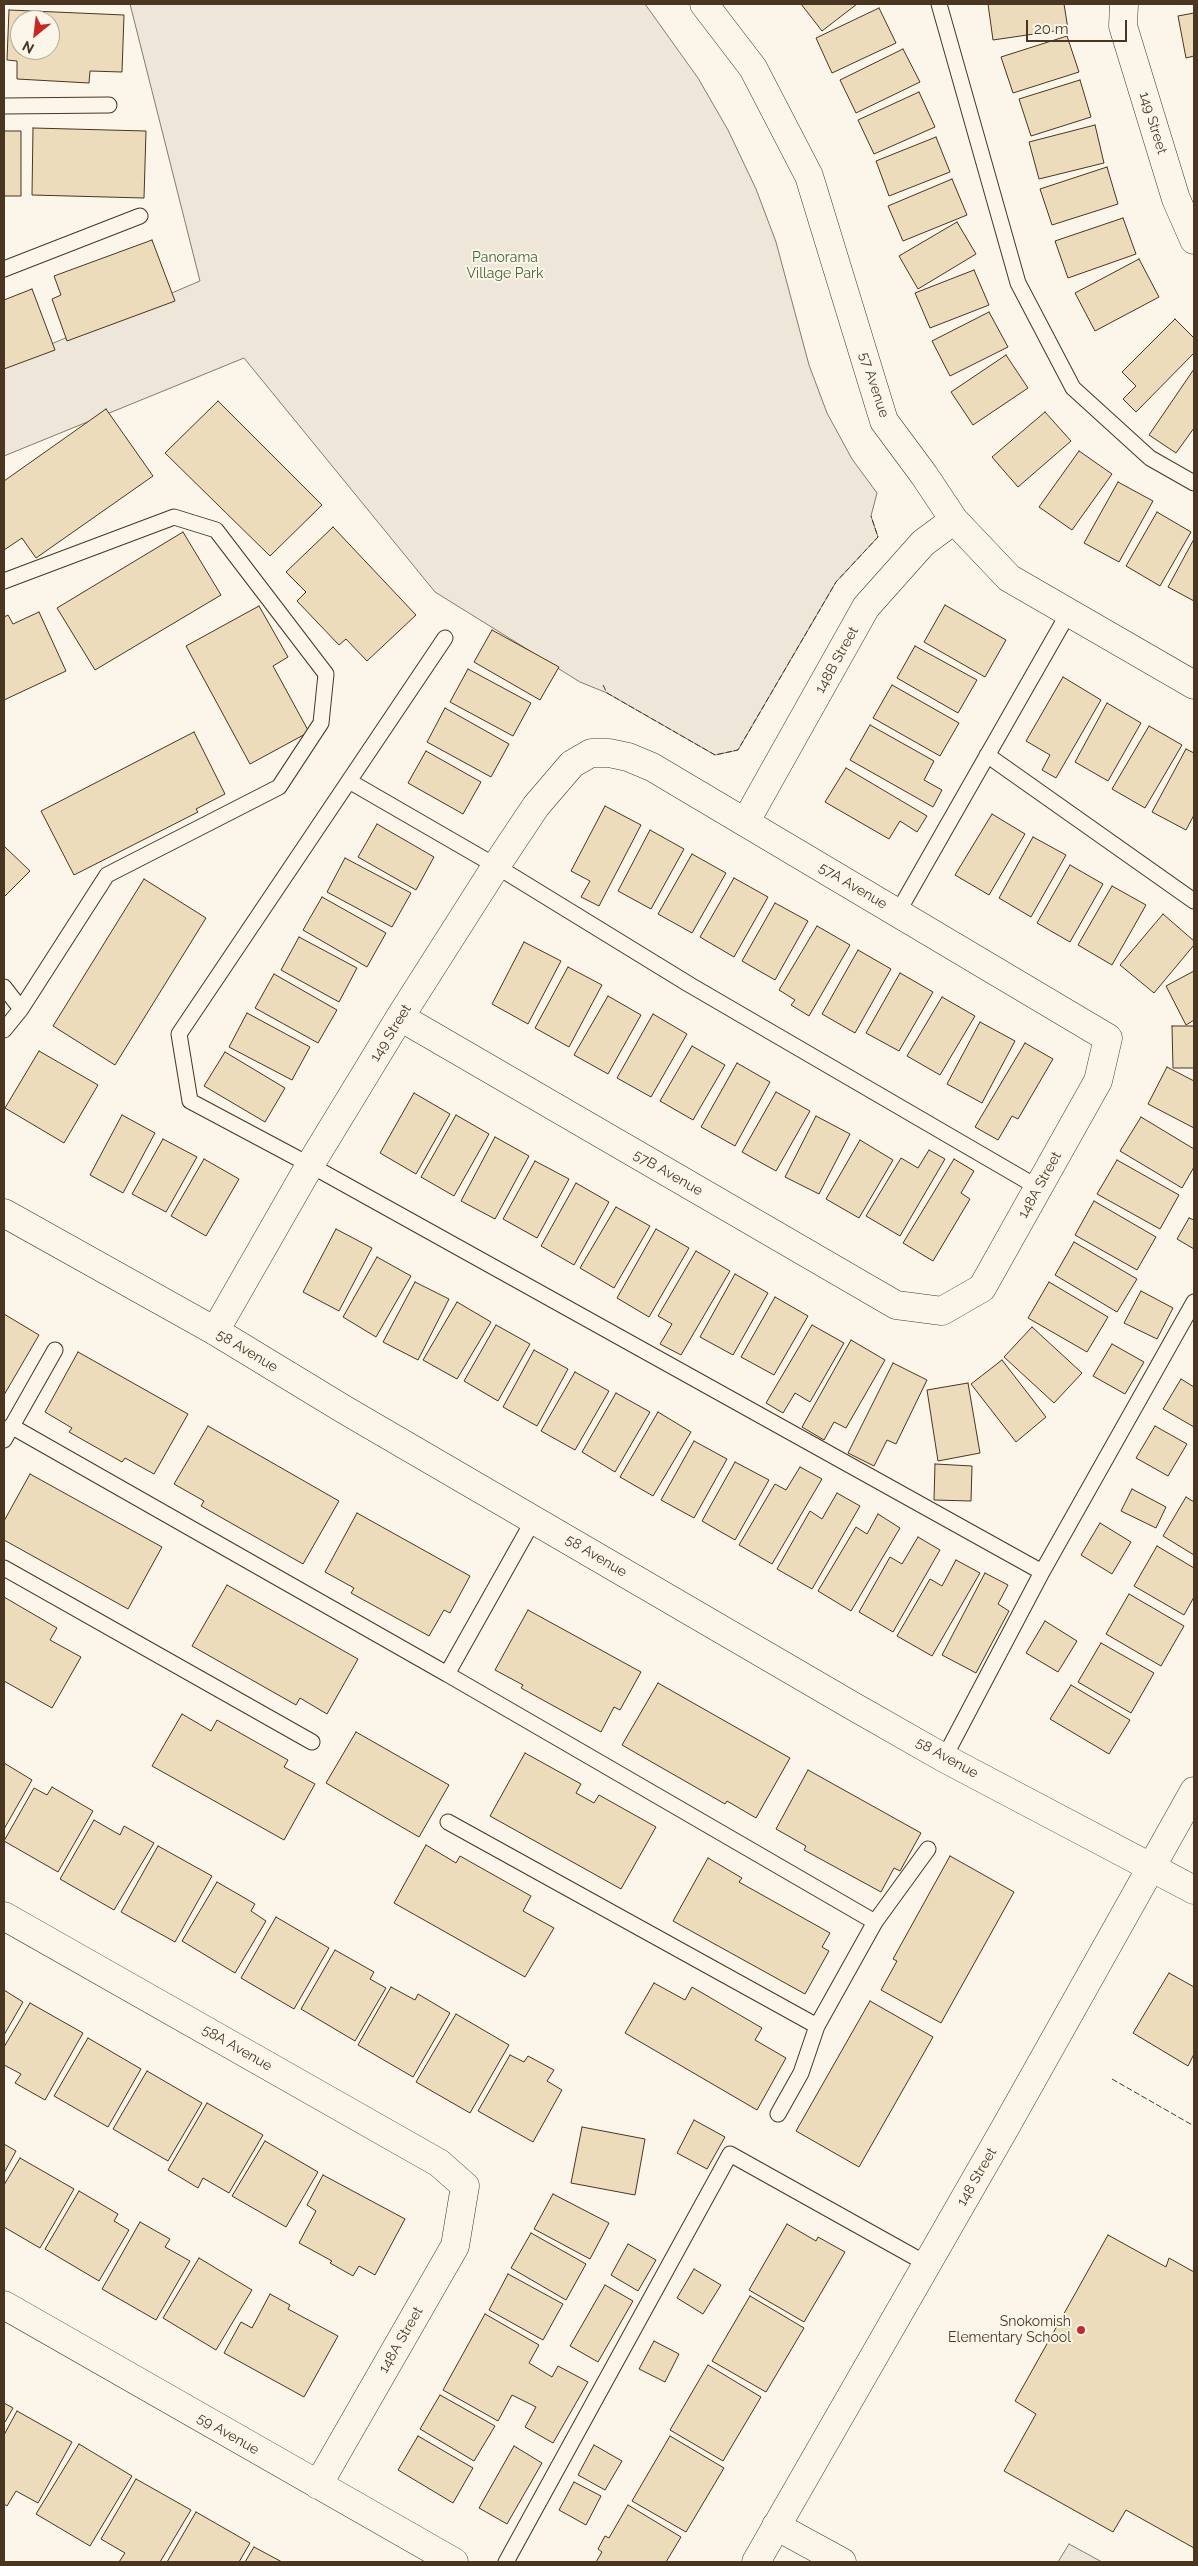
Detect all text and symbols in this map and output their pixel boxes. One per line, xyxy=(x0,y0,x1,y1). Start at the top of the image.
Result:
north arrow xyxy=(10,10,60,60)
scale bar xyxy=(1028,10,1129,42)
text: 20 m xyxy=(1034,20,1069,38)
text: N xyxy=(20,38,37,57)
street label: 149 Street xyxy=(1136,90,1170,156)
park label: Panorama Village Park xyxy=(467,250,543,282)
street label: 57 Avenue xyxy=(856,350,892,420)
street label: 148B Street xyxy=(812,624,862,696)
street label: 57A Avenue xyxy=(816,859,890,913)
street label: 149 Street xyxy=(367,1001,415,1065)
street label: 57B Avenue xyxy=(630,1146,706,1200)
street label: 148A Street xyxy=(1015,1149,1065,1221)
street label: 58 Avenue xyxy=(213,1326,281,1376)
street label: 58 Avenue xyxy=(562,1531,630,1581)
street label: 58 Avenue xyxy=(913,1734,981,1782)
street label: 58A Avenue xyxy=(199,2021,275,2075)
street label: 148 Street xyxy=(954,2145,1000,2209)
street label: 148A Street xyxy=(375,2304,427,2376)
place label: Snokomish Elementary School xyxy=(948,2314,1071,2346)
marker: Snokomish Elementary School xyxy=(1075,2324,1087,2336)
street label: 59 Avenue xyxy=(194,2410,262,2458)

